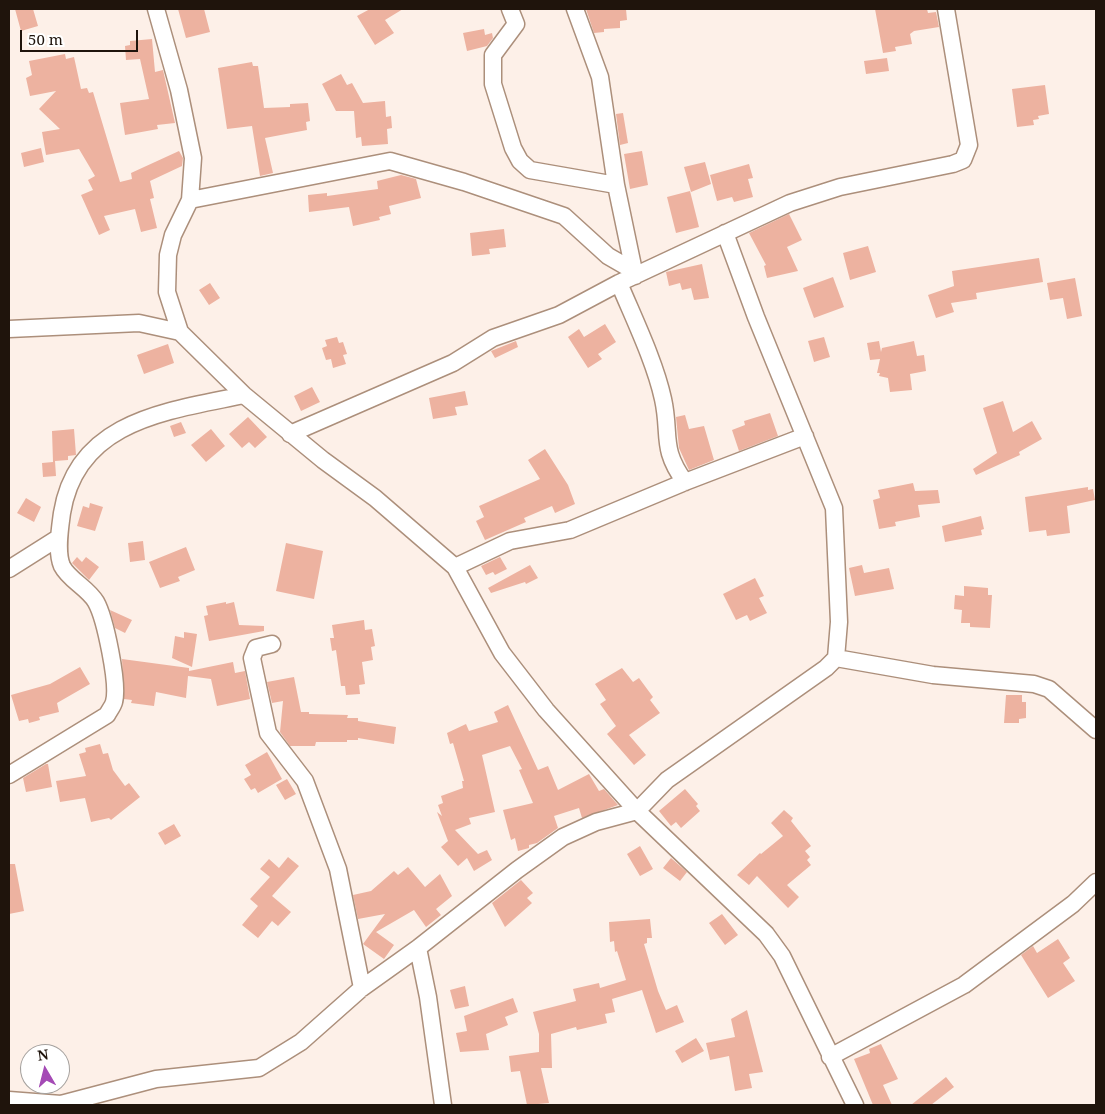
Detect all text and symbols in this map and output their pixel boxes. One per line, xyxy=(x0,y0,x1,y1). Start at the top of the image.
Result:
scale bar xyxy=(22,20,140,52)
text: 50 m xyxy=(28,29,63,49)
north arrow xyxy=(20,1044,70,1094)
text: N xyxy=(36,1044,50,1065)

